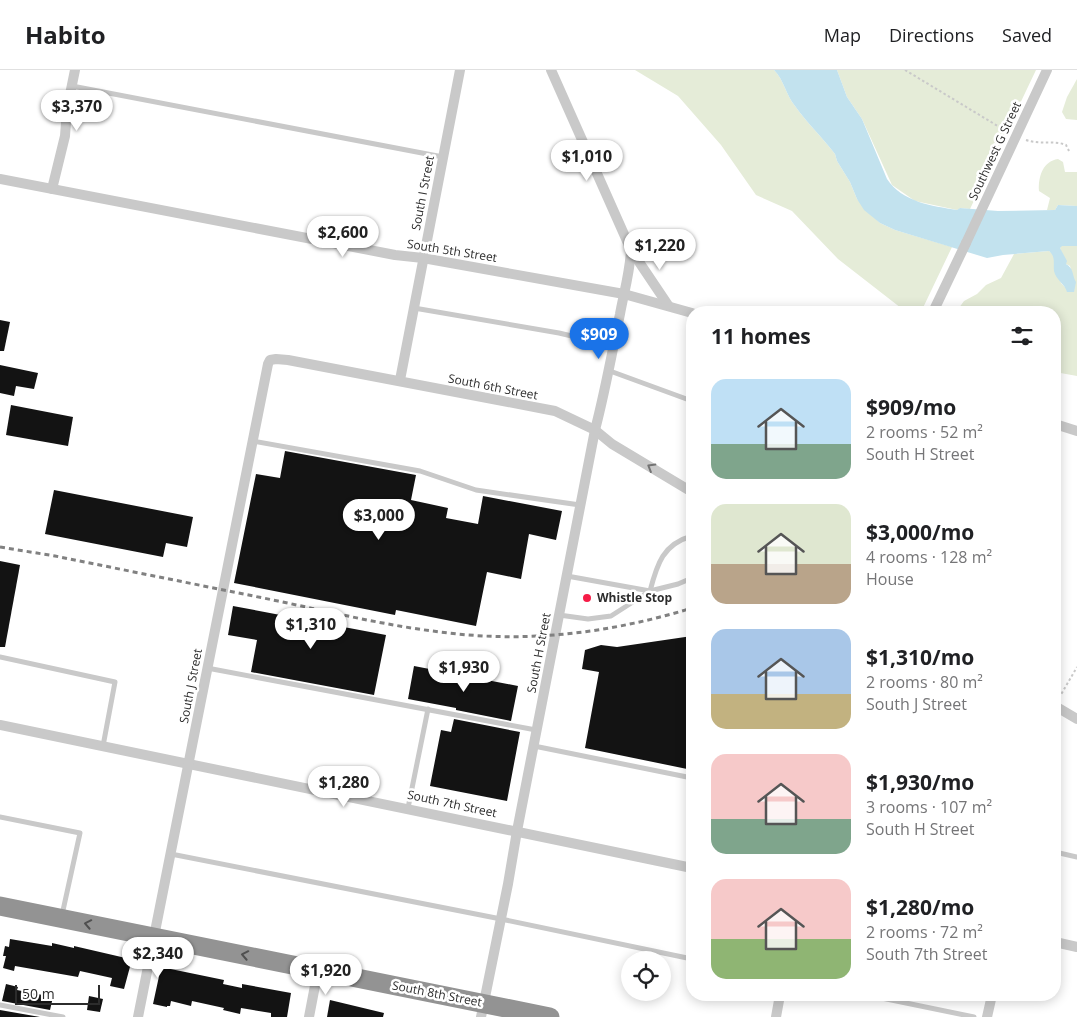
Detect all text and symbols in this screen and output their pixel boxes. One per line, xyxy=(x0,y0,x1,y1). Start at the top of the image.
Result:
text: Habito xyxy=(25,18,106,51)
text: Map xyxy=(824,23,861,47)
text: Directions xyxy=(889,23,974,47)
text: Saved xyxy=(1002,23,1052,47)
pin: $3,370 xyxy=(36,90,118,132)
text: $3,370 xyxy=(52,95,102,117)
street label: Southwest G Street xyxy=(964,99,1025,203)
pin: $1,010 xyxy=(546,140,628,182)
text: $1,010 xyxy=(562,145,612,167)
street label: South I Street xyxy=(407,154,438,232)
pin: $2,600 xyxy=(302,216,384,258)
text: $2,600 xyxy=(318,221,368,243)
pin: $1,220 xyxy=(619,228,701,271)
text: $1,220 xyxy=(635,234,685,256)
street label: South 5th Street xyxy=(406,235,498,266)
pin: $909 xyxy=(569,318,629,360)
text: 11 homes xyxy=(711,322,811,350)
icon: filters xyxy=(1008,322,1036,350)
text: $909 xyxy=(581,323,617,345)
street label: South 6th Street xyxy=(447,369,539,404)
text: $909/mo xyxy=(866,393,956,421)
icon: home xyxy=(751,399,811,459)
text: 2 rooms · 52 m² xyxy=(866,421,983,443)
text: South H Street xyxy=(866,443,975,465)
one-way arrow xyxy=(647,463,656,473)
pin: $3,000 xyxy=(338,498,420,541)
text: $3,000 xyxy=(354,504,404,526)
text: $3,000/mo xyxy=(866,518,974,546)
icon: home xyxy=(751,524,811,584)
text: 4 rooms · 128 m² xyxy=(866,546,992,568)
text: House xyxy=(866,568,914,590)
place label: Whistle Stop xyxy=(597,589,672,606)
marker: Whistle Stop xyxy=(581,592,593,604)
pin: $1,310 xyxy=(270,608,352,650)
street label: South H Street xyxy=(522,611,555,694)
text: $1,310 xyxy=(286,613,336,635)
text: $1,310/mo xyxy=(866,643,974,671)
street label: South J Street xyxy=(175,647,206,725)
icon: home xyxy=(751,649,811,709)
pin: $1,930 xyxy=(423,650,505,693)
text: $1,930 xyxy=(439,656,489,678)
text: 2 rooms · 80 m² xyxy=(866,671,983,693)
text: South J Street xyxy=(866,693,967,715)
pin: $1,280 xyxy=(303,766,385,808)
text: $1,930/mo xyxy=(866,768,974,796)
text: $1,280 xyxy=(319,771,369,793)
icon: home xyxy=(751,774,811,834)
street label: South 7th Street xyxy=(406,786,498,821)
text: 3 rooms · 107 m² xyxy=(866,796,992,818)
text: South H Street xyxy=(866,818,975,840)
text: $1,280/mo xyxy=(866,893,974,921)
icon: home xyxy=(751,899,811,959)
one-way arrow xyxy=(84,919,93,929)
text: 2 rooms · 72 m² xyxy=(866,921,983,943)
pin: $2,340 xyxy=(117,936,199,979)
text: $2,340 xyxy=(133,942,183,964)
text: South 7th Street xyxy=(866,943,987,965)
one-way arrow xyxy=(241,951,250,961)
map controls xyxy=(621,951,671,1001)
button: locate xyxy=(621,951,671,1001)
pin: $1,920 xyxy=(285,954,367,996)
text: $1,920 xyxy=(301,959,351,981)
street label: South 8th Street xyxy=(391,976,483,1011)
scale bar xyxy=(15,982,100,1005)
text: 50 m xyxy=(22,984,55,1003)

